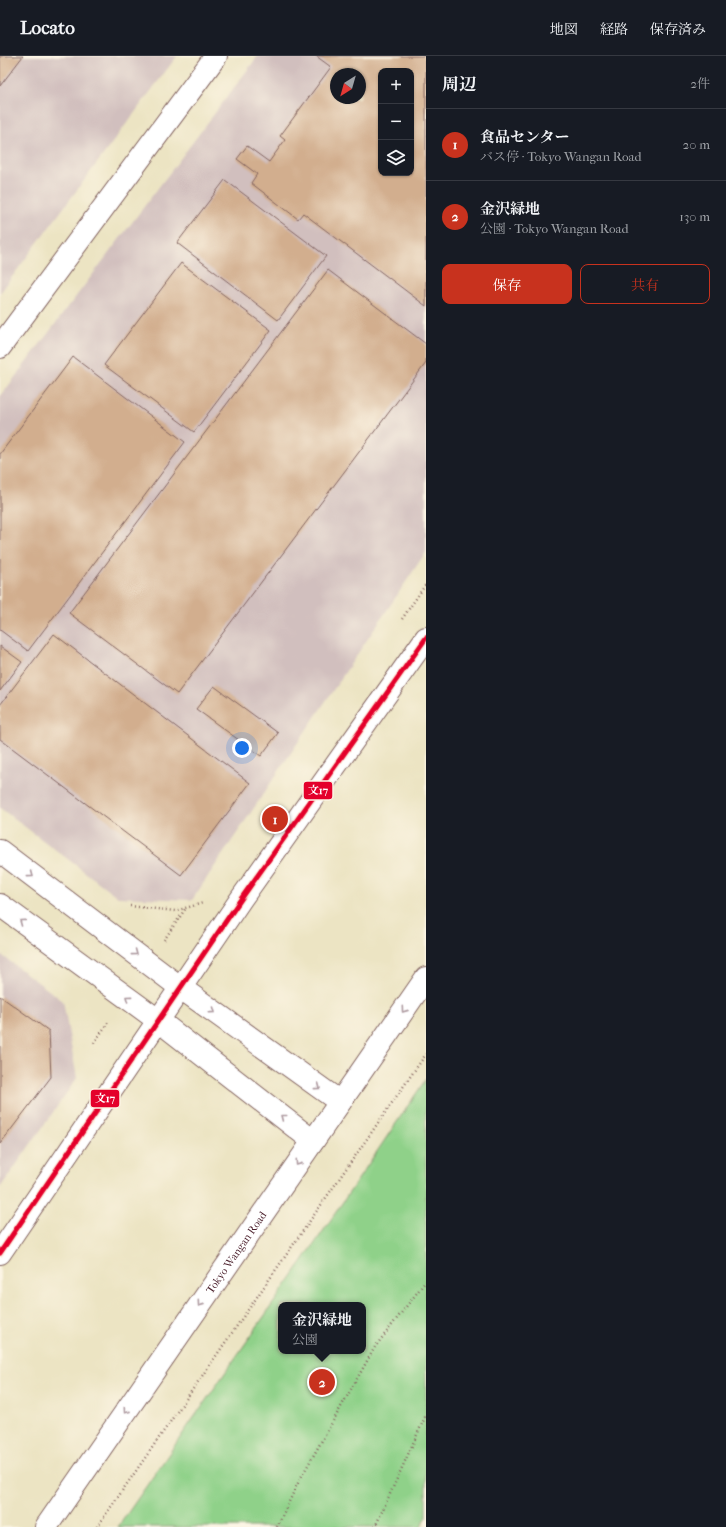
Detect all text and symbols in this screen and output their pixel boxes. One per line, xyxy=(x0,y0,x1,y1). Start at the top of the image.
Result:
text: Locato xyxy=(20,17,75,39)
text: 地図 xyxy=(550,21,578,38)
text: 経路 xyxy=(600,21,628,38)
text: 保存済み xyxy=(650,21,706,38)
north arrow xyxy=(330,68,366,104)
map controls xyxy=(378,68,414,176)
button: + xyxy=(378,68,414,104)
text: 周辺 xyxy=(442,74,476,94)
text: 2件 xyxy=(690,76,710,91)
button: − xyxy=(378,104,414,140)
text: 食品センター xyxy=(480,128,569,146)
text: 1 xyxy=(453,137,457,152)
text: 20 m xyxy=(683,137,710,152)
button: layers xyxy=(378,140,414,176)
text: バス停 · Tokyo Wangan Road xyxy=(480,149,642,164)
text: 金沢緑地 xyxy=(480,200,540,218)
text: 2 xyxy=(452,209,458,224)
text: 130 m xyxy=(679,209,710,224)
text: 公園 · Tokyo Wangan Road xyxy=(480,221,629,236)
button: 保存 xyxy=(442,264,572,304)
button: 共有 xyxy=(580,264,710,304)
your location xyxy=(232,738,252,758)
line badge: 文17 xyxy=(303,781,333,800)
text: 文17 xyxy=(308,784,329,797)
pin: 1 xyxy=(262,804,288,834)
one-way arrow xyxy=(27,870,34,877)
one-way arrow xyxy=(20,919,27,926)
one-way arrow xyxy=(130,949,137,956)
one-way arrow xyxy=(125,996,132,1003)
one-way arrow xyxy=(208,1006,215,1013)
one-way arrow xyxy=(401,1006,409,1013)
one-way arrow xyxy=(314,1082,321,1090)
line badge: 文17 xyxy=(90,1089,120,1108)
text: 文17 xyxy=(95,1092,116,1105)
one-way arrow xyxy=(280,1115,287,1122)
one-way arrow xyxy=(295,1159,303,1166)
street label: Tokyo Wangan Road xyxy=(204,1208,270,1296)
one-way arrow xyxy=(198,1300,205,1307)
popup xyxy=(278,1302,366,1354)
text: 金沢緑地 xyxy=(292,1311,352,1329)
text: 公園 xyxy=(292,1332,318,1347)
pin: 2 xyxy=(309,1367,335,1397)
one-way arrow xyxy=(123,1407,131,1414)

